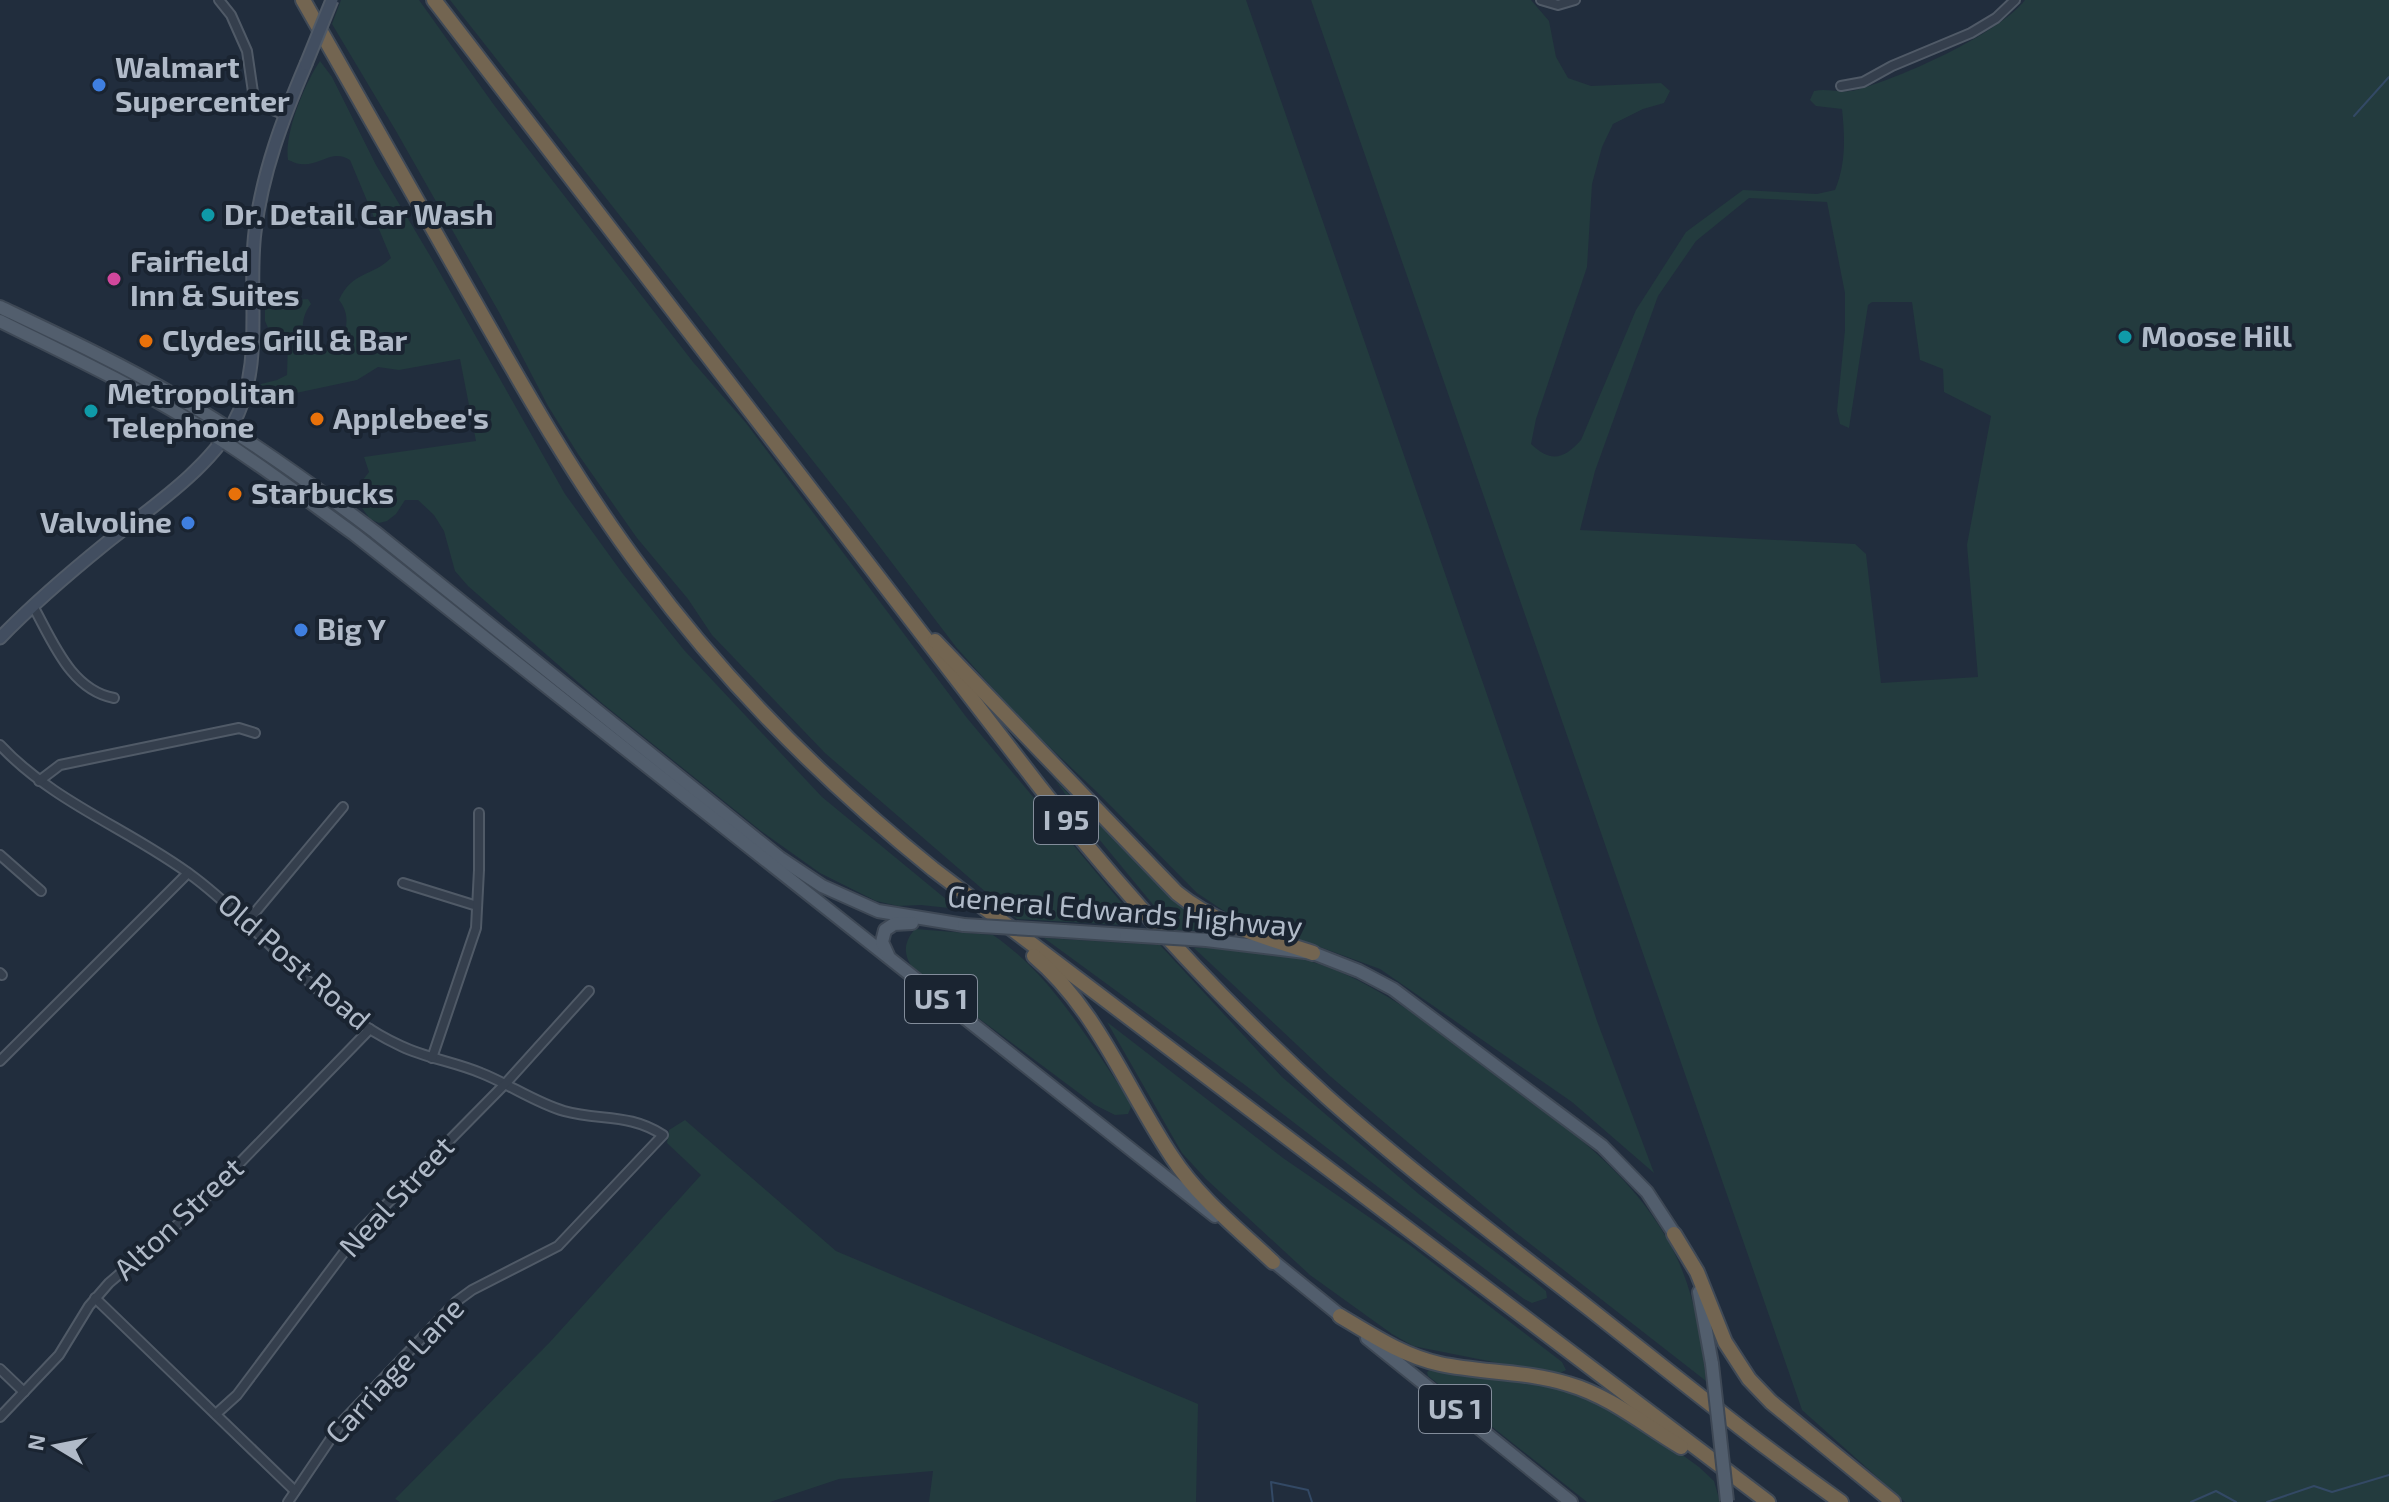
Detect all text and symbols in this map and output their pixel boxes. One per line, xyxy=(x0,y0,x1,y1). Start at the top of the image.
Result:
place label: Walmart Supercenter xyxy=(115,48,290,118)
marker: Walmart Supercenter xyxy=(90,76,108,94)
place label: Dr. Detail Car Wash xyxy=(224,195,494,231)
marker: Dr. Detail Car Wash xyxy=(199,206,217,224)
place label: Fairfield Inn & Suites xyxy=(130,242,300,312)
marker: Fairfield Inn & Suites xyxy=(105,270,123,288)
place label: Moose Hill xyxy=(2141,317,2292,353)
place label: Clydes Grill & Bar xyxy=(162,321,408,358)
marker: Moose Hill xyxy=(2116,328,2134,346)
marker: Clydes Grill & Bar xyxy=(137,332,155,350)
place label: Metropolitan Telephone xyxy=(107,374,295,444)
place label: Applebee's xyxy=(333,399,489,435)
marker: Metropolitan Telephone xyxy=(82,402,100,420)
marker: Applebee's xyxy=(308,410,326,428)
place label: Starbucks xyxy=(251,474,394,510)
marker: Starbucks xyxy=(226,485,244,503)
place label: Valvoline xyxy=(40,503,172,539)
marker: Valvoline xyxy=(179,514,197,532)
place label: Big Y xyxy=(317,610,387,646)
marker: Big Y xyxy=(292,621,310,639)
road number: I 95 xyxy=(1034,796,1098,844)
street label: General Edwards Highway xyxy=(946,877,1304,943)
street label: Old Post Road xyxy=(212,885,379,1036)
road number: US 1 xyxy=(905,975,977,1023)
street label: Neal Street xyxy=(331,1128,461,1263)
street label: Alton Street xyxy=(106,1149,250,1286)
street label: Carriage Lane xyxy=(317,1289,470,1450)
road number: US 1 xyxy=(1419,1385,1491,1433)
north arrow xyxy=(16,1406,96,1486)
text: N xyxy=(21,1432,50,1452)

